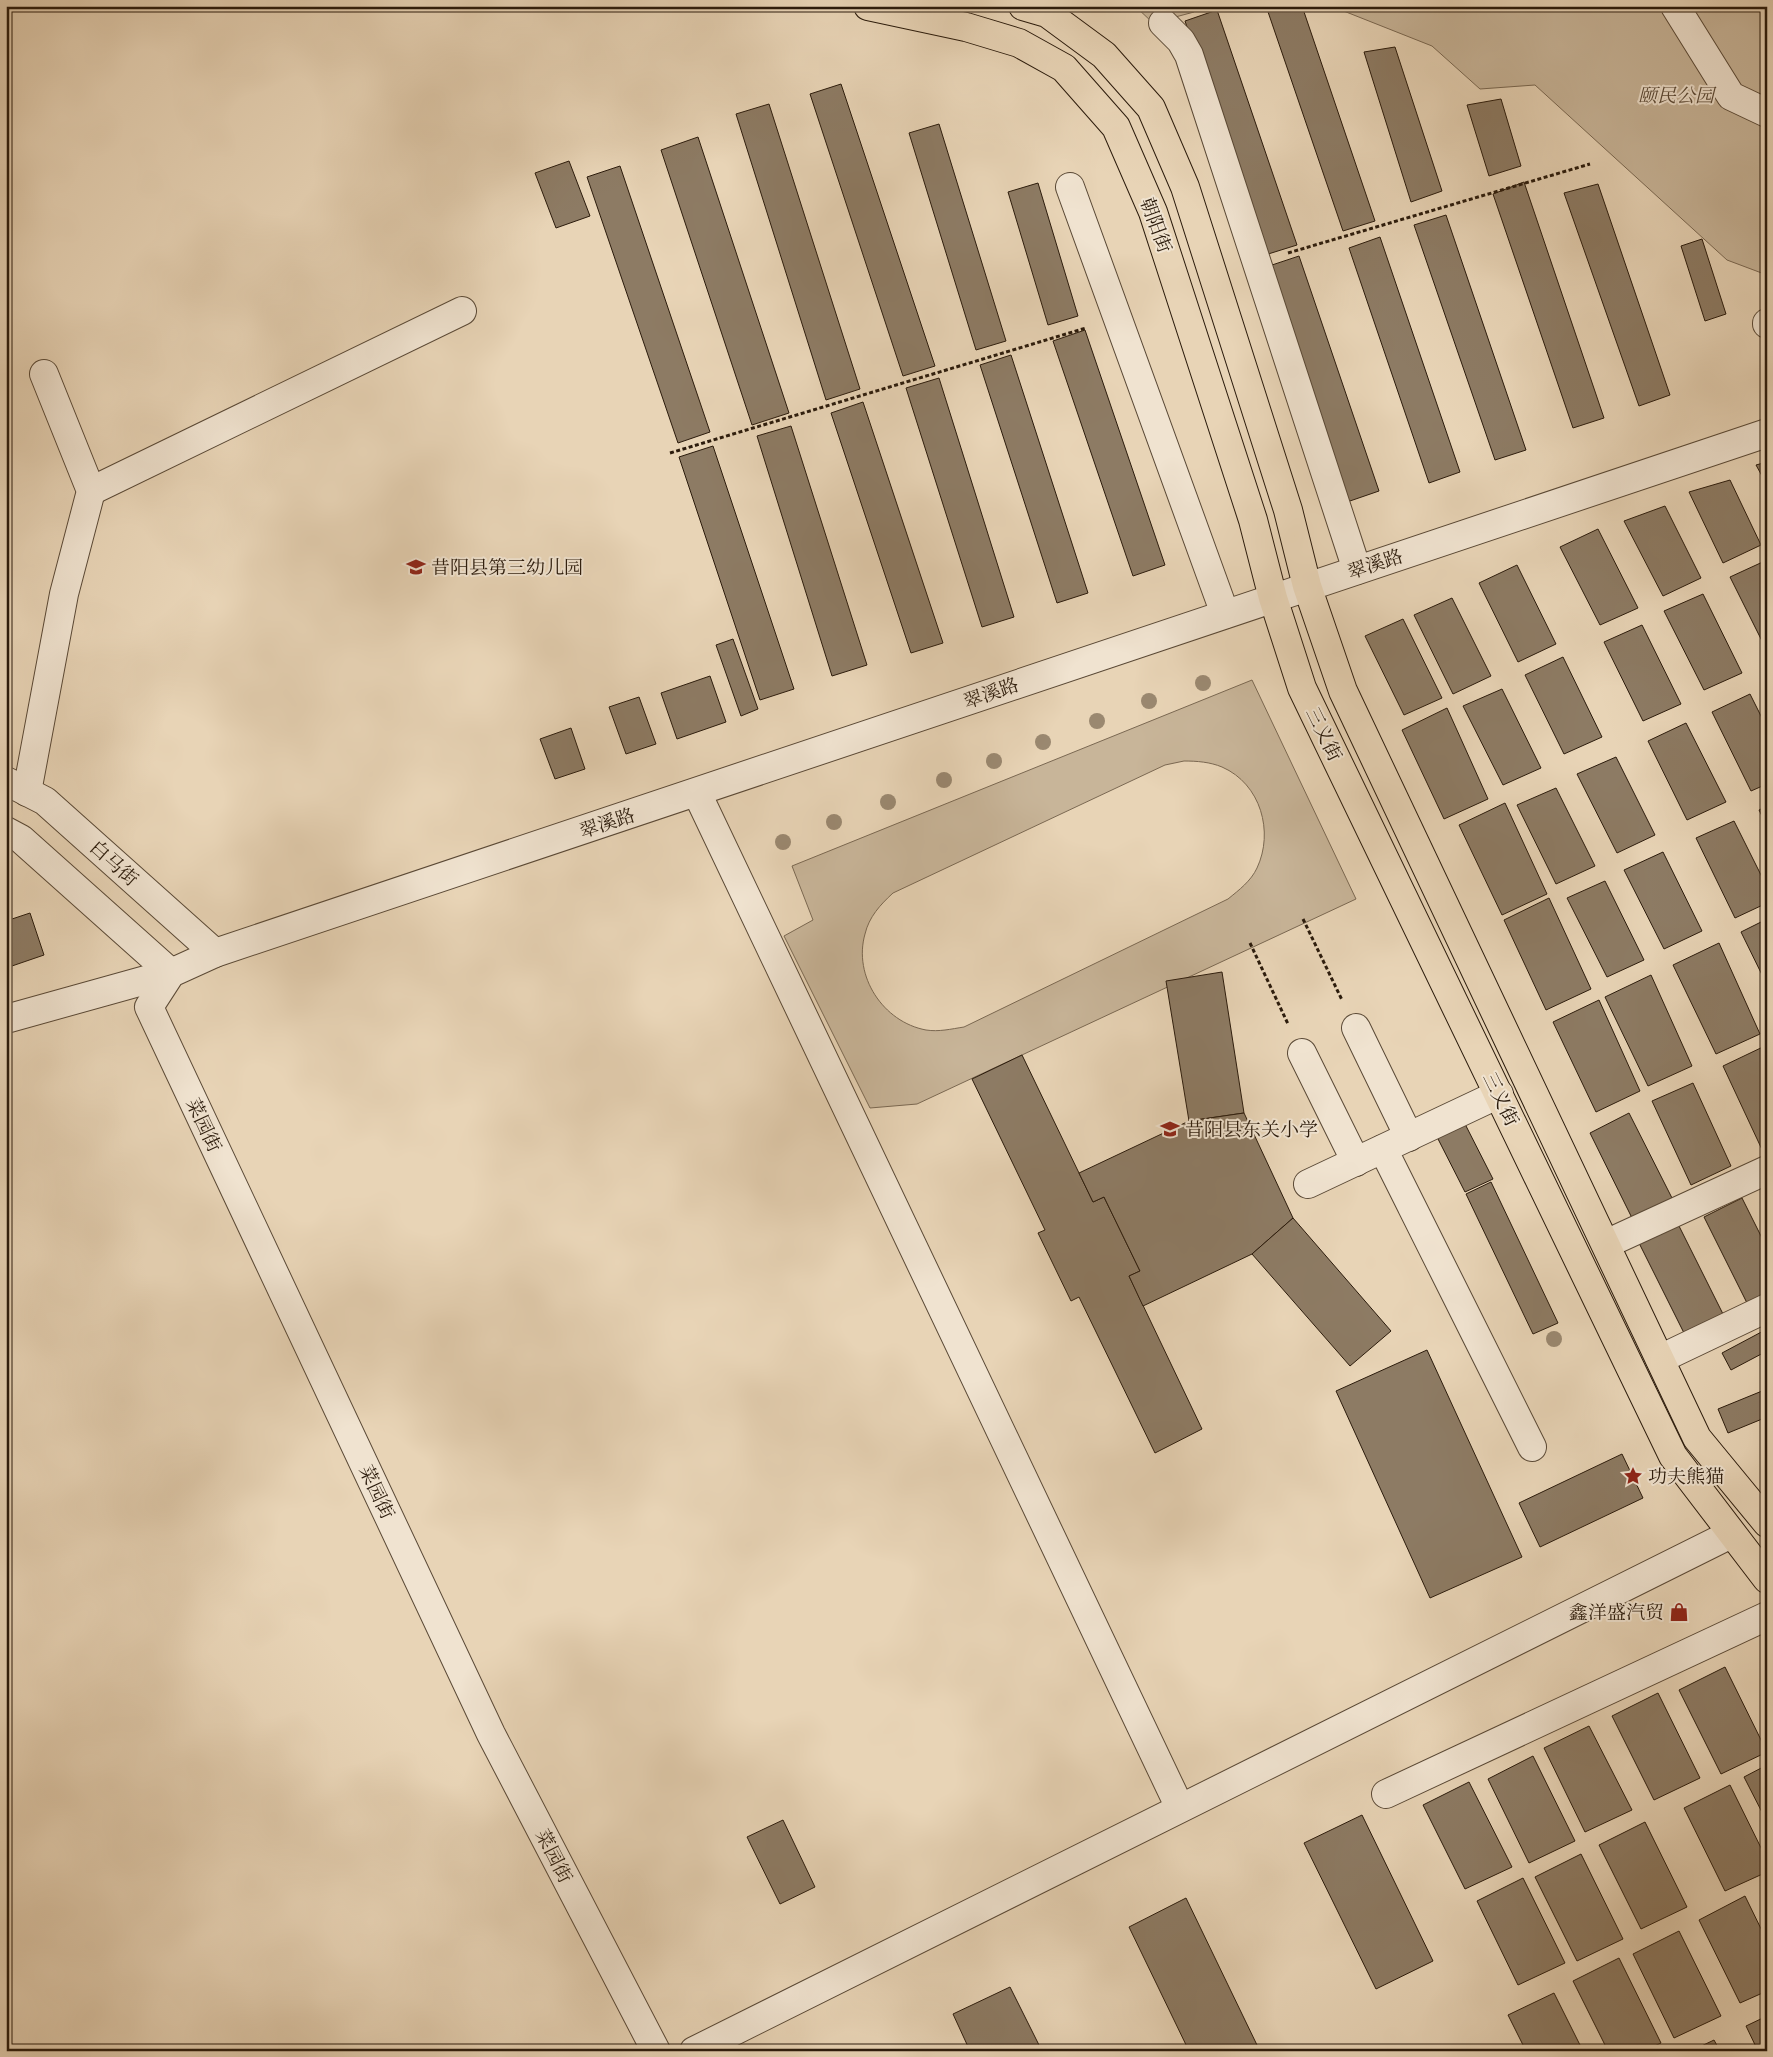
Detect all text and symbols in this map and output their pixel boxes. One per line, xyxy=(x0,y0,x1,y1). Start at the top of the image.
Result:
park label: 颐民公园 xyxy=(1638,83,1717,108)
street label: 朝阳街 xyxy=(1135,194,1177,256)
street label: 翠溪路 xyxy=(1344,543,1406,585)
place label: 昔阳县第三幼儿园 xyxy=(431,555,583,580)
school or university icon: 昔阳县第三幼儿园 xyxy=(405,556,427,578)
street label: 翠溪路 xyxy=(960,672,1022,714)
street label: 三义街 xyxy=(1300,703,1348,765)
street label: 翠溪路 xyxy=(576,802,638,844)
street label: 白马街 xyxy=(84,835,144,891)
street label: 三义街 xyxy=(1477,1068,1525,1130)
street label: 菜园街 xyxy=(181,1094,227,1156)
place label: 昔阳县东关小学 xyxy=(1185,1117,1318,1142)
school or university icon: 昔阳县东关小学 xyxy=(1159,1118,1181,1140)
street label: 菜园街 xyxy=(354,1461,400,1523)
place label: 功夫熊猫 xyxy=(1648,1464,1724,1489)
place icon: 功夫熊猫 xyxy=(1622,1465,1644,1487)
place label: 鑫洋盛汽贸 xyxy=(1569,1600,1664,1625)
shop icon: 鑫洋盛汽贸 xyxy=(1668,1601,1690,1623)
street label: 菜园街 xyxy=(530,1825,578,1887)

